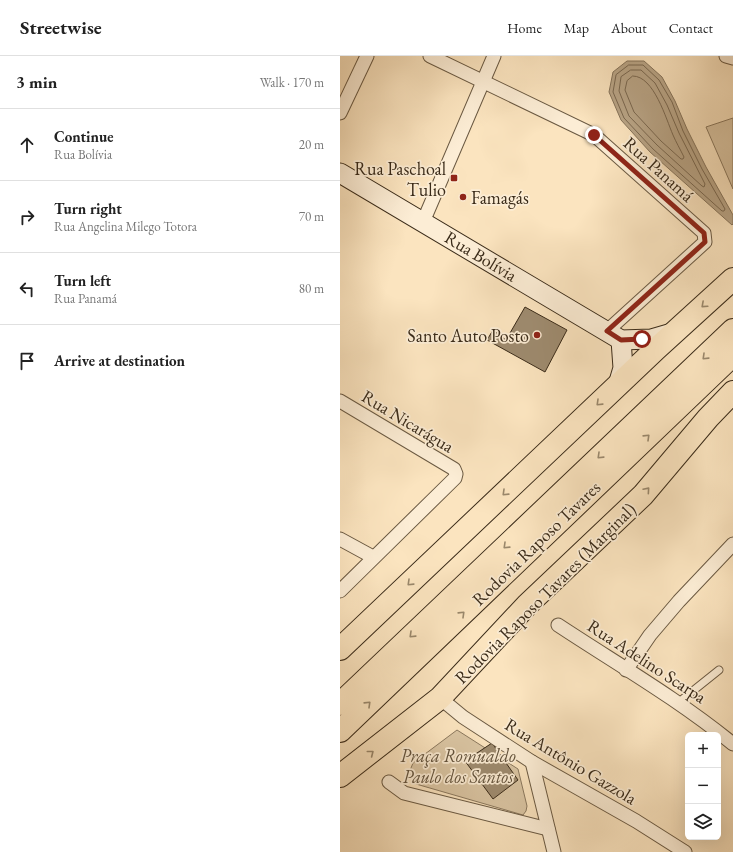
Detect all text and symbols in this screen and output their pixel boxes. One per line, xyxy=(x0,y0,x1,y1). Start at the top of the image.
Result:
text: Streetwise xyxy=(20,15,102,40)
text: Home xyxy=(507,19,542,37)
text: Map xyxy=(564,19,589,37)
text: About xyxy=(611,19,647,37)
text: Contact xyxy=(669,19,713,37)
text: 3 min xyxy=(16,71,57,93)
text: Walk · 170 m xyxy=(260,74,324,91)
route end xyxy=(585,126,603,144)
text: Continue xyxy=(54,127,114,146)
street label: Rua Panamá xyxy=(619,131,700,207)
icon: ahead xyxy=(16,134,38,156)
text: 20 m xyxy=(299,136,324,153)
text: Rua Bolívia xyxy=(54,146,112,163)
place label: Rua Paschoal Tulio xyxy=(354,157,446,201)
marker: Rua Paschoal Tulio xyxy=(449,173,459,183)
place label: Famagás xyxy=(471,186,529,209)
marker: Famagás xyxy=(458,192,468,202)
text: Turn right xyxy=(54,199,122,218)
icon: right xyxy=(16,206,38,228)
text: 70 m xyxy=(299,208,324,225)
text: Rua Angelina Milego Totora xyxy=(54,218,197,235)
street label: Rua Bolívia xyxy=(441,225,522,287)
text: Turn left xyxy=(54,271,111,290)
icon: left xyxy=(16,278,38,300)
text: 80 m xyxy=(299,280,324,297)
text: Rua Panamá xyxy=(54,290,117,307)
one-way arrow xyxy=(701,301,709,308)
place label: Santo Auto Posto xyxy=(407,324,529,347)
marker: Santo Auto Posto xyxy=(532,330,542,340)
route start xyxy=(633,330,651,348)
icon: arrive xyxy=(16,350,38,372)
text: Arrive at destination xyxy=(54,351,185,370)
one-way arrow xyxy=(702,352,710,360)
street label: Rua Nicarágua xyxy=(358,384,459,458)
one-way arrow xyxy=(596,399,604,406)
one-way arrow xyxy=(642,434,650,442)
one-way arrow xyxy=(597,451,605,459)
street label: Rodovia Raposo Tavares xyxy=(467,476,605,610)
one-way arrow xyxy=(643,487,650,494)
one-way arrow xyxy=(502,488,510,496)
street label: Rodovia Raposo Tavares (Marginal) xyxy=(450,498,640,688)
one-way arrow xyxy=(503,541,511,549)
one-way arrow xyxy=(407,578,415,585)
one-way arrow xyxy=(457,611,465,619)
street label: Rua Adelino Scarpa xyxy=(583,614,711,708)
one-way arrow xyxy=(409,631,417,638)
one-way arrow xyxy=(363,701,371,709)
street label: Rua Antônio Gazzola xyxy=(501,713,642,810)
map controls xyxy=(685,732,721,840)
button: + xyxy=(685,732,721,768)
park label: Praça Romualdo Paulo dos Santos xyxy=(400,744,516,788)
one-way arrow xyxy=(366,750,373,757)
button: − xyxy=(685,768,721,804)
button: layers xyxy=(685,804,721,840)

